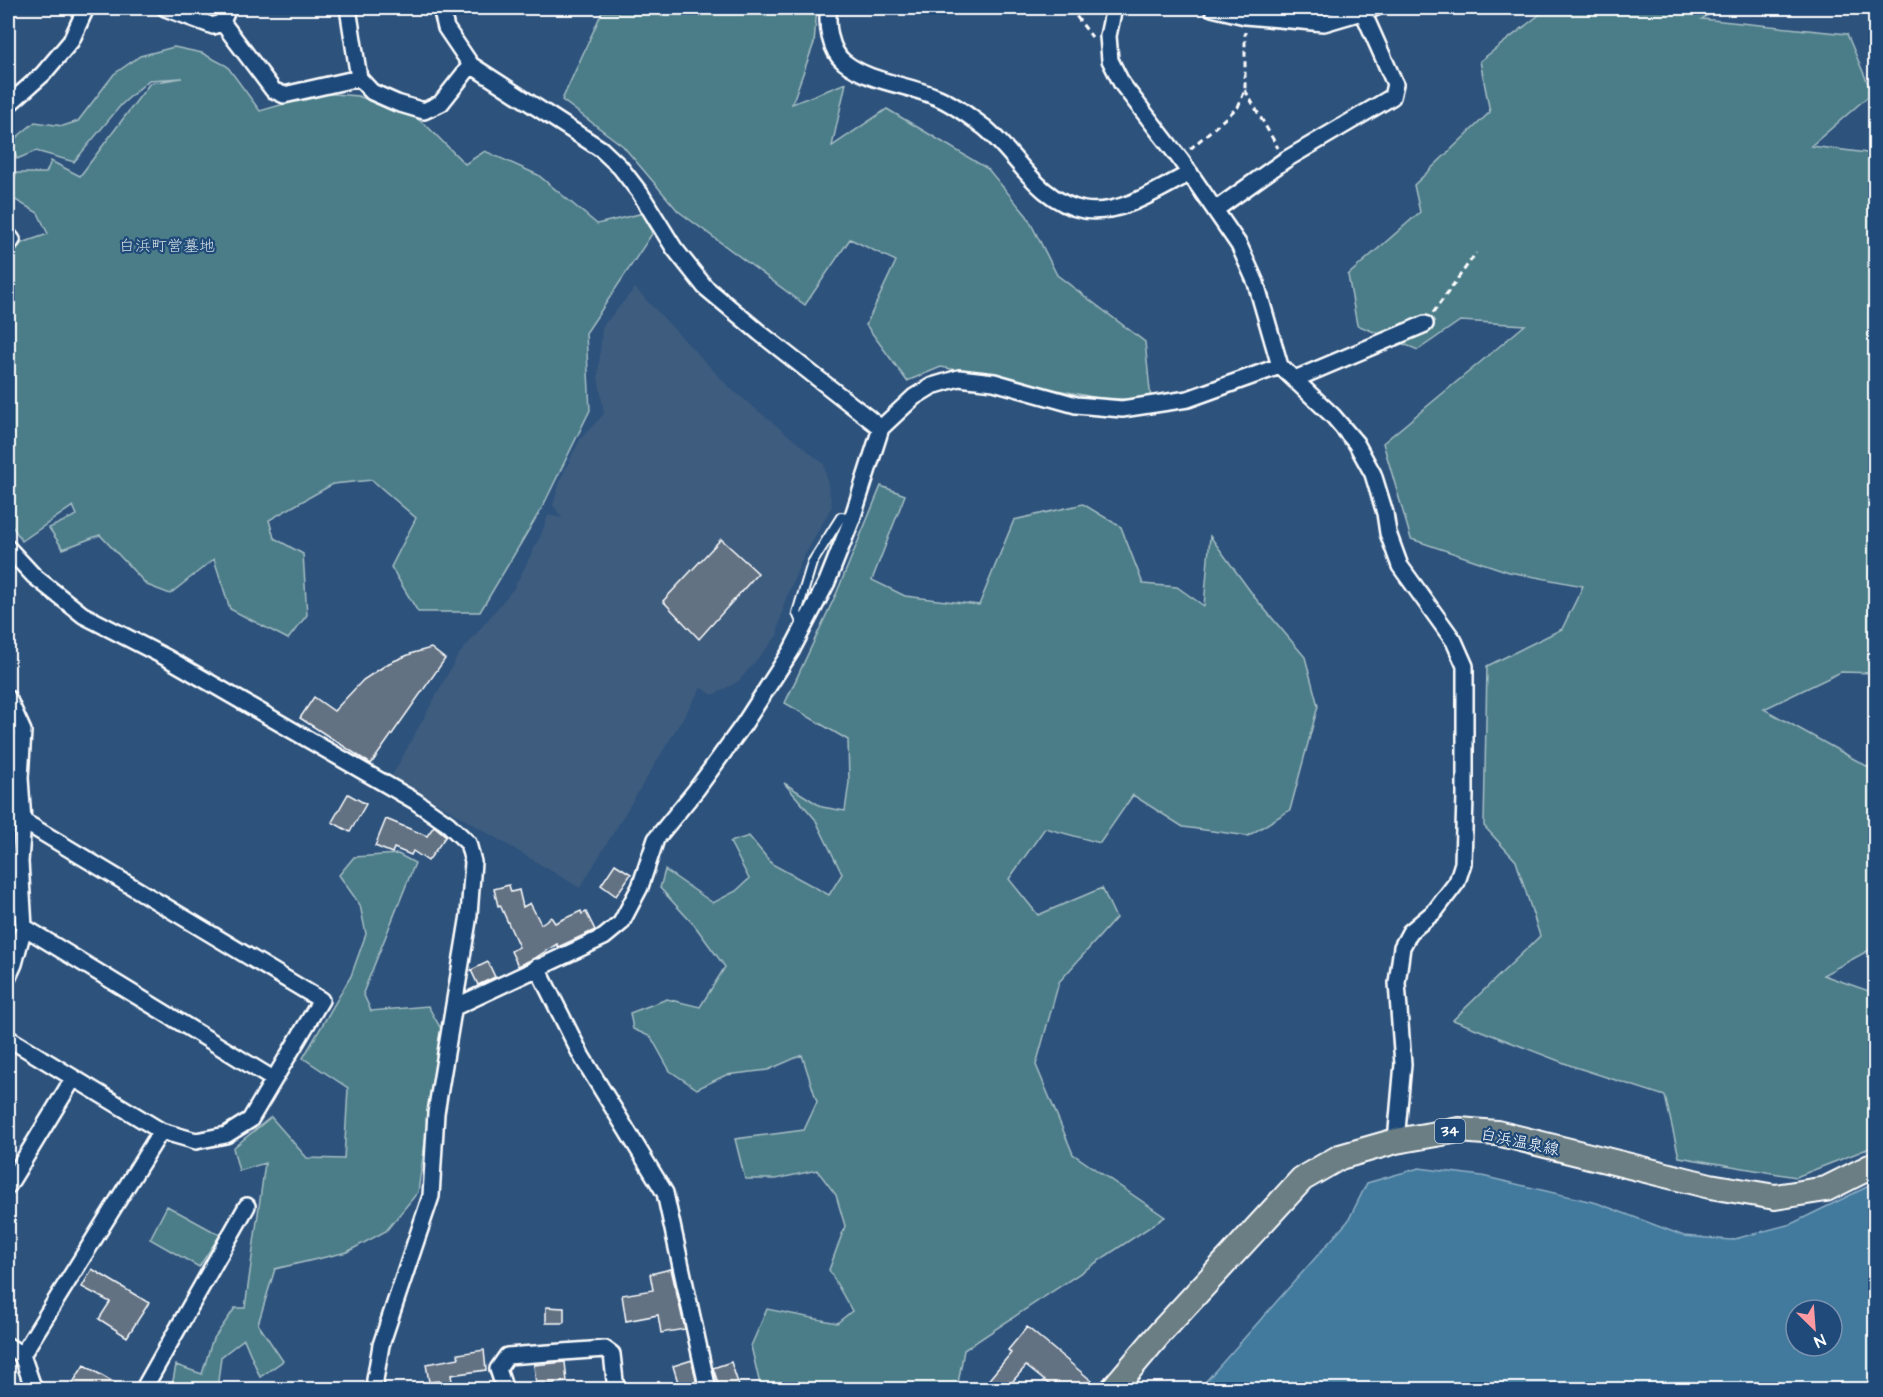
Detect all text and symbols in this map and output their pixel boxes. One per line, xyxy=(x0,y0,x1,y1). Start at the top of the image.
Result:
park label: 白浜町営墓地 xyxy=(119,235,215,257)
road number: 34 xyxy=(1435,1119,1465,1143)
street label: 白浜温泉線 xyxy=(1478,1123,1561,1161)
north arrow xyxy=(1784,1298,1844,1358)
text: N xyxy=(1811,1329,1829,1353)

